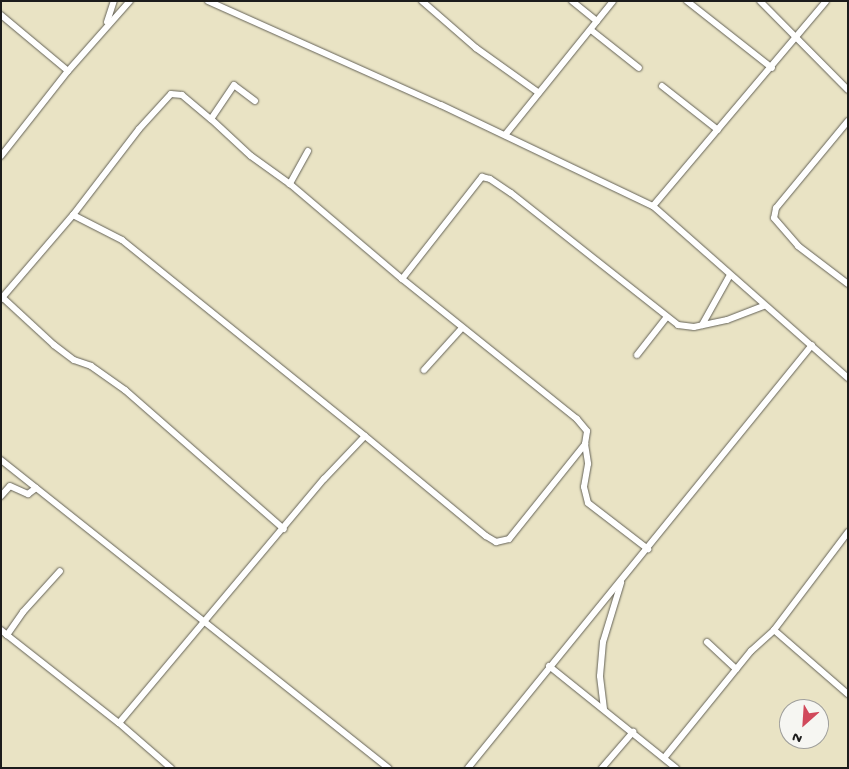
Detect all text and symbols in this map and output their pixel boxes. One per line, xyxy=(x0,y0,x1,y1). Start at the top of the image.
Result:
north arrow xyxy=(779,699,829,749)
text: N xyxy=(790,727,805,747)

